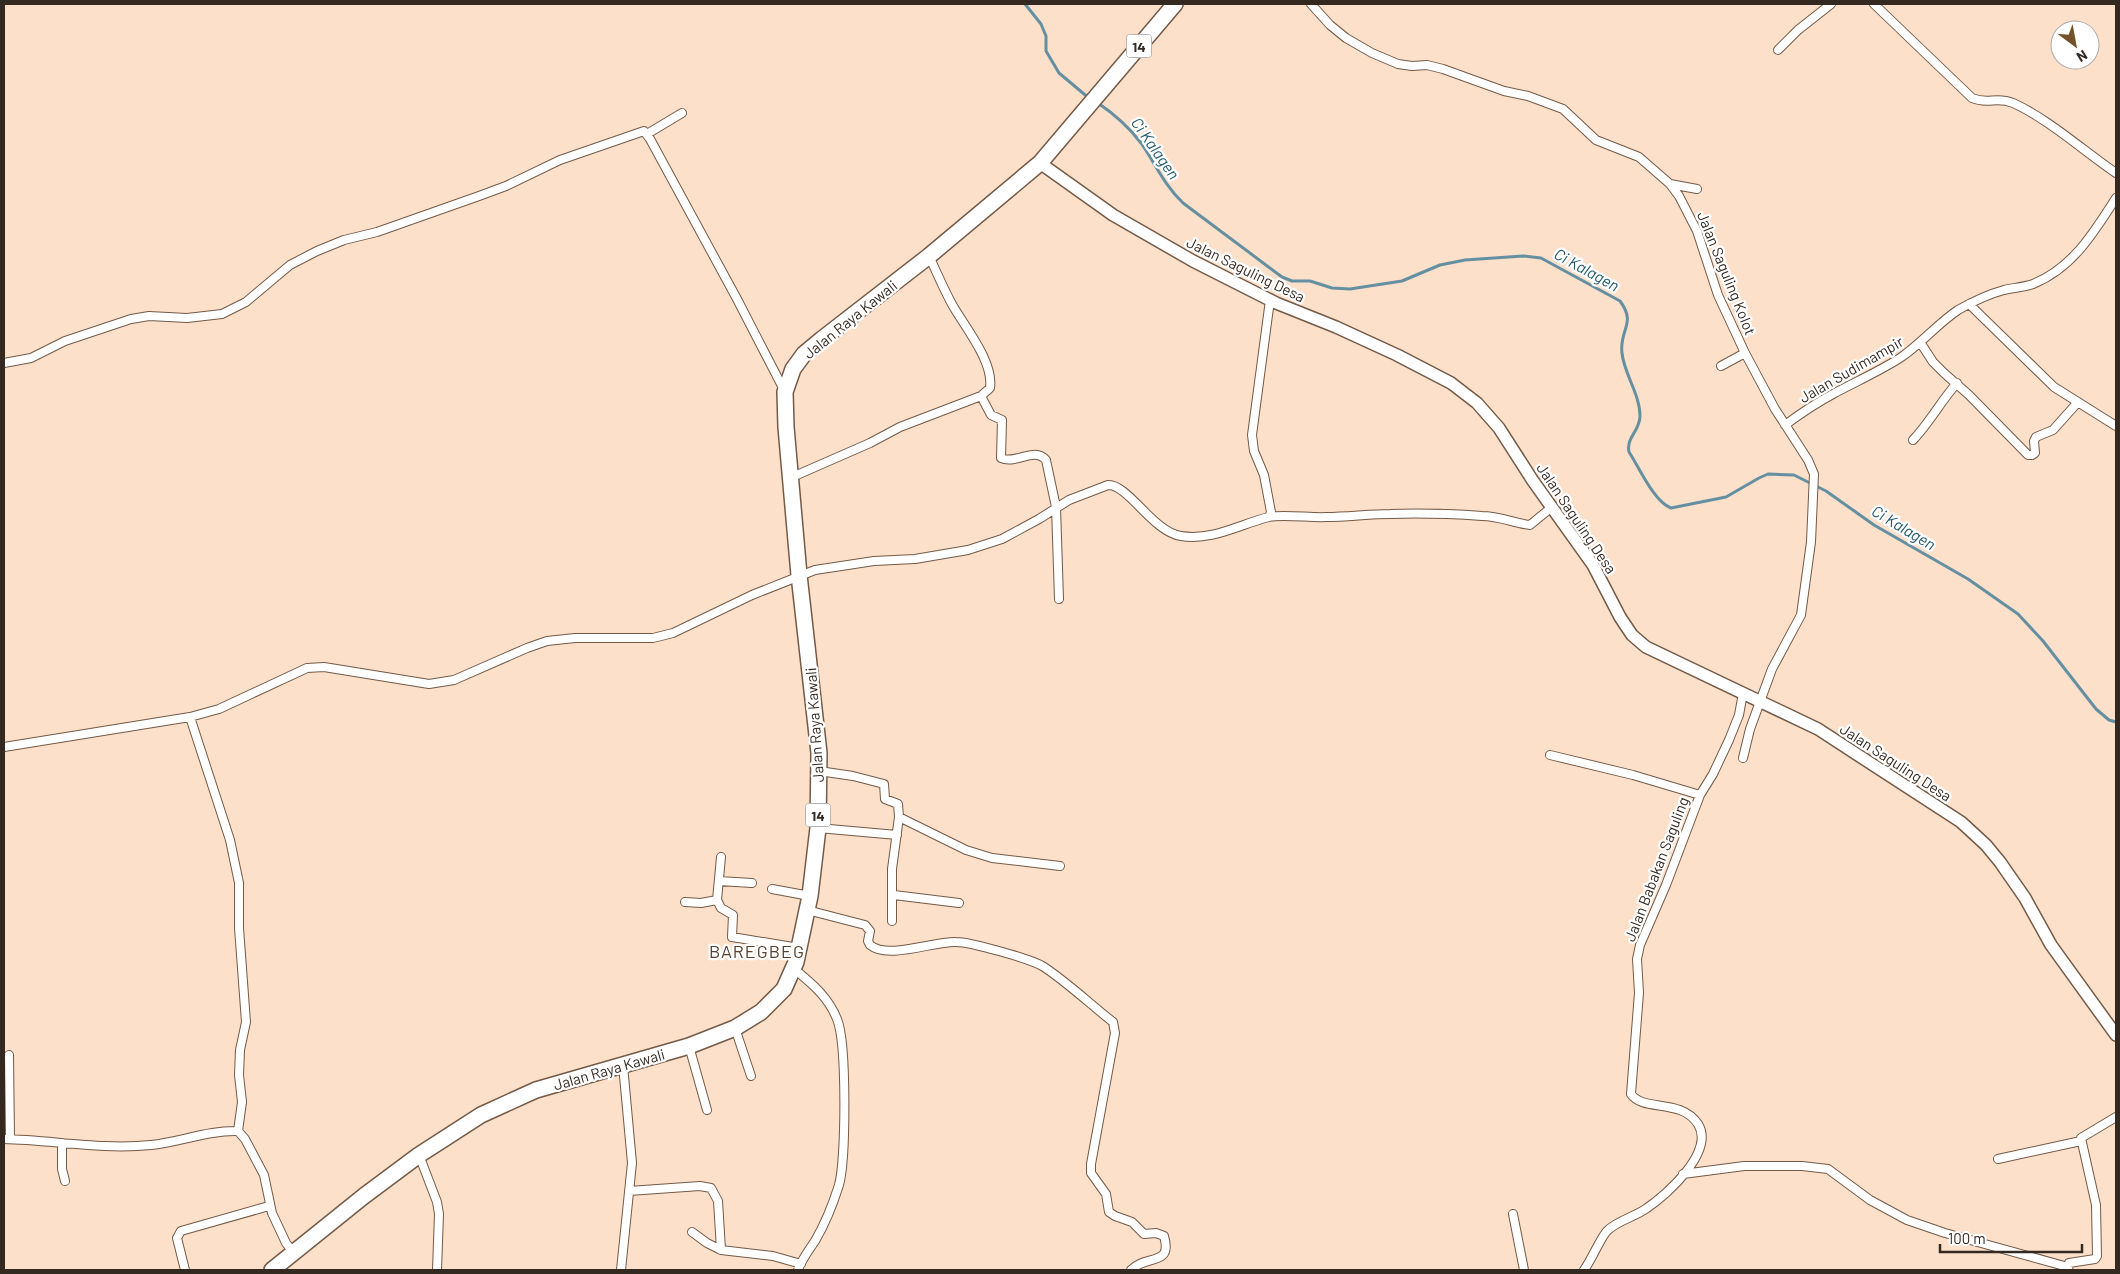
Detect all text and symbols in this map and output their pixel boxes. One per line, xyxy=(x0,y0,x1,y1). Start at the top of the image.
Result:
north arrow xyxy=(2050,20,2100,70)
road number: 14 xyxy=(1126,34,1152,58)
text: N xyxy=(2074,47,2091,66)
water label: Ci Kalagen xyxy=(1128,113,1184,183)
street label: Jalan Saguling Kolot xyxy=(1694,209,1760,337)
street label: Jalan Saguling Desa xyxy=(1184,233,1308,305)
water label: Ci Kalagen xyxy=(1551,243,1623,295)
street label: Jalan Raya Kawali xyxy=(800,276,900,362)
street label: Jalan Sudimampir xyxy=(1796,332,1907,406)
street label: Jalan Saguling Desa xyxy=(1533,459,1621,577)
water label: Ci Kalagen xyxy=(1869,501,1939,553)
street label: Jalan Raya Kawali xyxy=(801,667,827,783)
street label: Jalan Saguling Desa xyxy=(1837,719,1955,805)
street label: Jalan Babakan Saguling xyxy=(1620,794,1692,944)
road number: 14 xyxy=(806,804,830,826)
district label: BAREGBEG xyxy=(709,940,805,962)
street label: Jalan Raya Kawali xyxy=(551,1044,667,1094)
scale bar xyxy=(1940,1222,2082,1254)
text: 100 m xyxy=(1948,1229,1986,1247)

